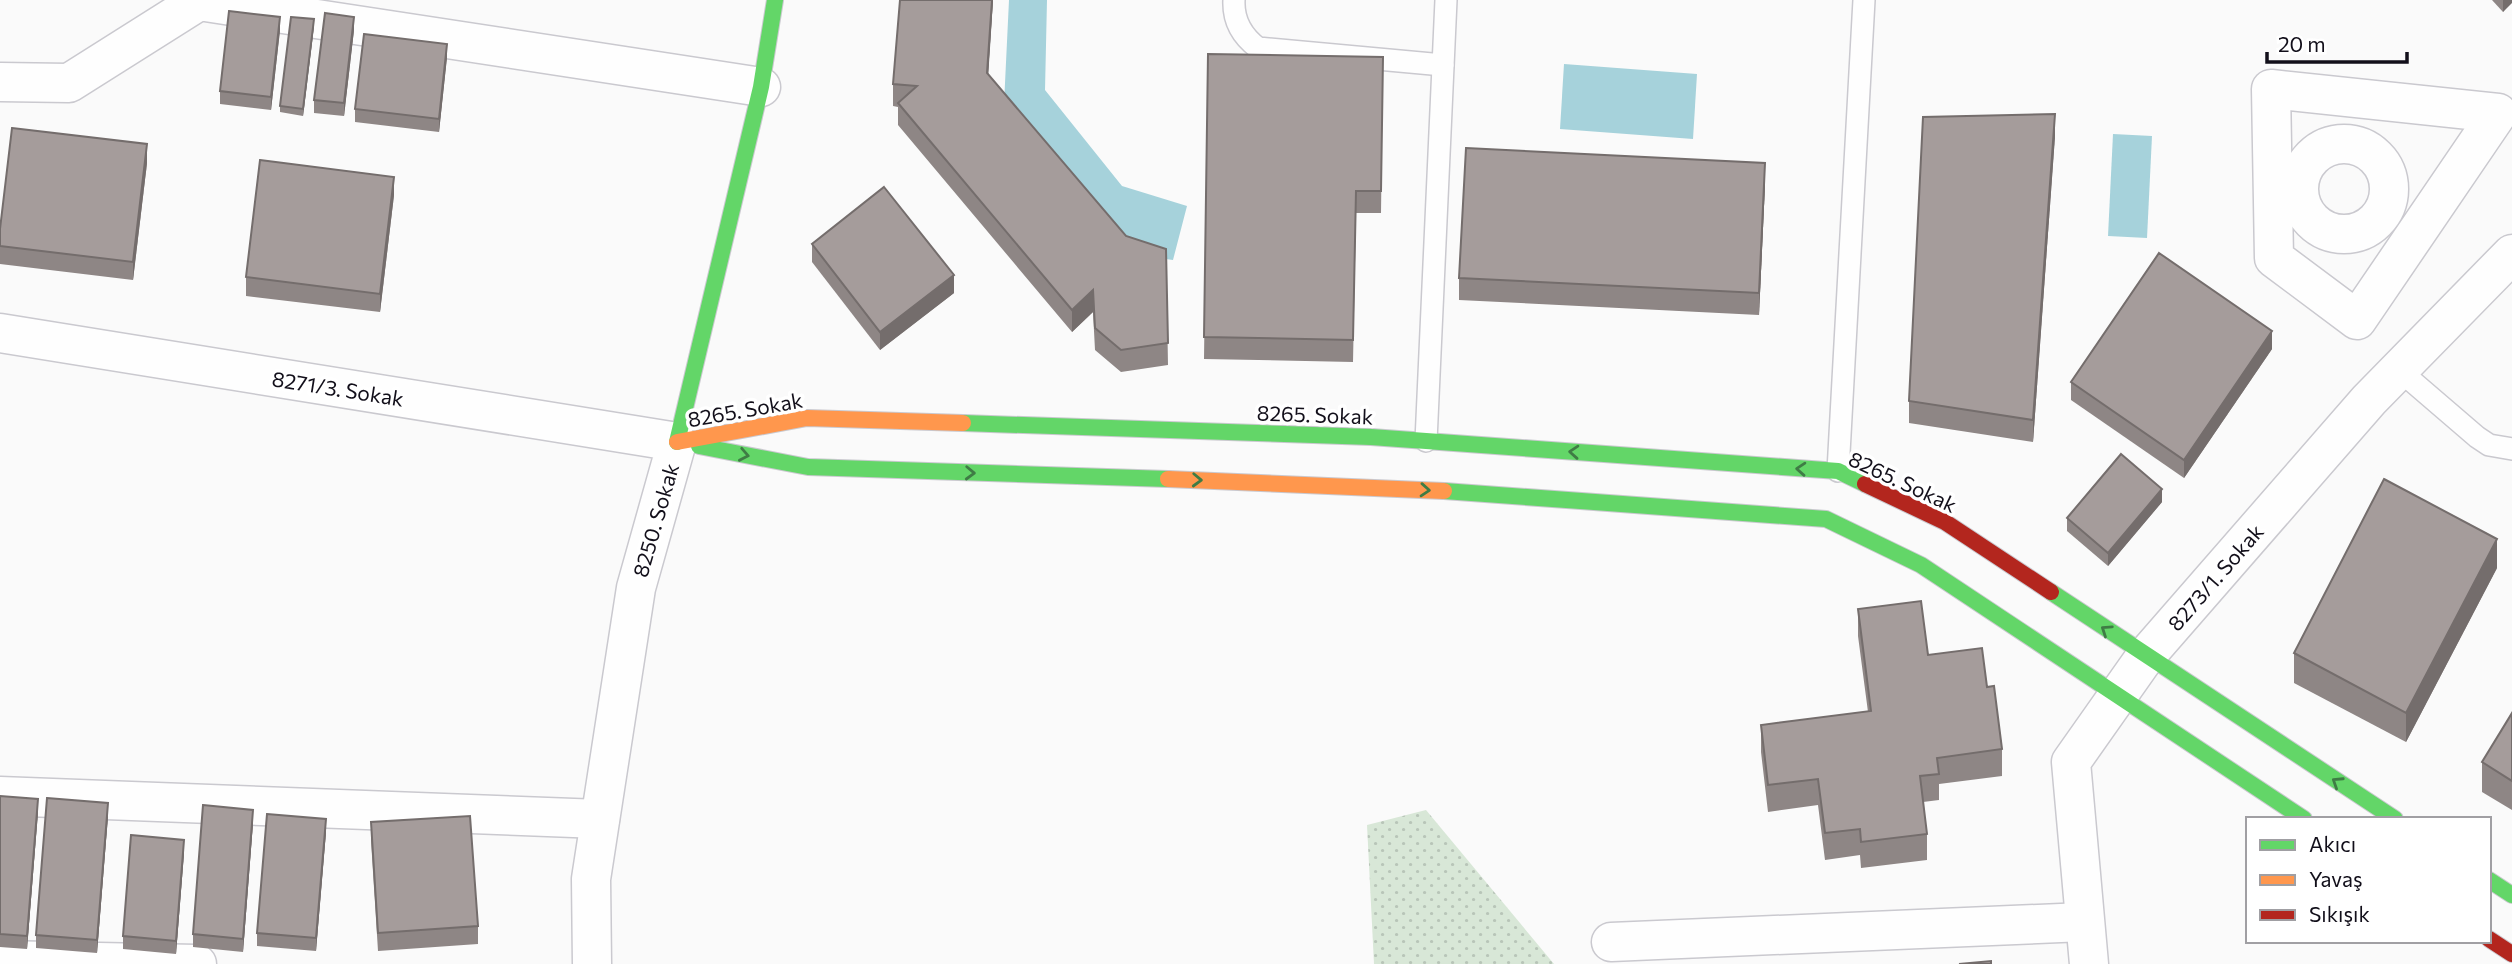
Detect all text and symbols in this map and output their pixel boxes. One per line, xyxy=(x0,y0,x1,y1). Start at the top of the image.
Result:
scale bar xyxy=(2267,21,2407,65)
text: 20 m xyxy=(2278,31,2326,56)
street label: 8271/3. Sokak xyxy=(270,365,406,411)
street label: 8265. Sokak xyxy=(686,387,804,431)
street label: 8265. Sokak xyxy=(1256,399,1374,429)
one-way arrow xyxy=(1568,445,1579,460)
street label: 8265. Sokak xyxy=(1845,445,1961,517)
one-way arrow xyxy=(738,447,750,462)
street label: 8250. Sokak xyxy=(627,460,683,580)
one-way arrow xyxy=(1795,461,1806,476)
one-way arrow xyxy=(965,465,976,480)
one-way arrow xyxy=(1193,472,1203,488)
one-way arrow xyxy=(1419,482,1430,497)
street label: 8273/1. Sokak xyxy=(2162,519,2268,635)
one-way arrow xyxy=(2101,626,2114,638)
one-way arrow xyxy=(2332,777,2345,790)
legend xyxy=(2246,817,2491,943)
text: Akıcı xyxy=(2309,831,2356,856)
text: Yavaş xyxy=(2309,866,2362,891)
text: Sıkışık xyxy=(2309,901,2370,926)

